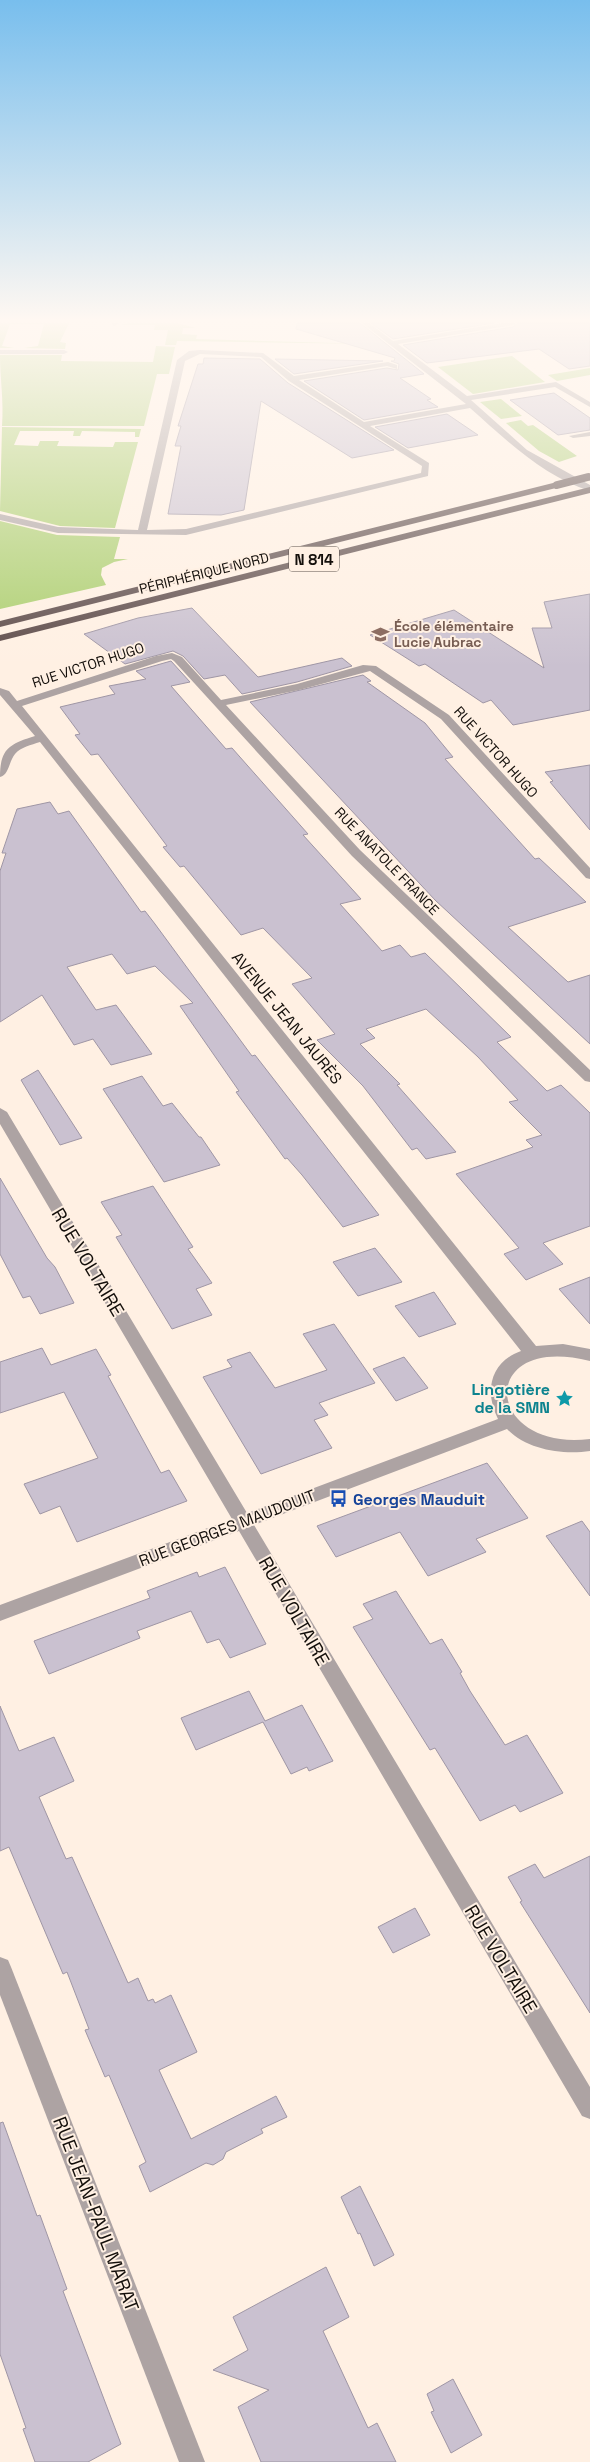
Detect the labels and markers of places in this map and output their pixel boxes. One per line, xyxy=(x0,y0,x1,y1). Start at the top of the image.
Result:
place label: École élémentaire Lucie Aubrac xyxy=(394,617,514,651)
school or university icon: École élémentaire Lucie Aubrac xyxy=(370,624,390,644)
place label: Lingotière de la SMN xyxy=(471,1379,550,1418)
place icon: Lingotière de la SMN xyxy=(554,1388,574,1408)
bus stop icon: Georges Mauduit xyxy=(329,1489,349,1509)
place label: Georges Mauduit xyxy=(353,1489,485,1510)

